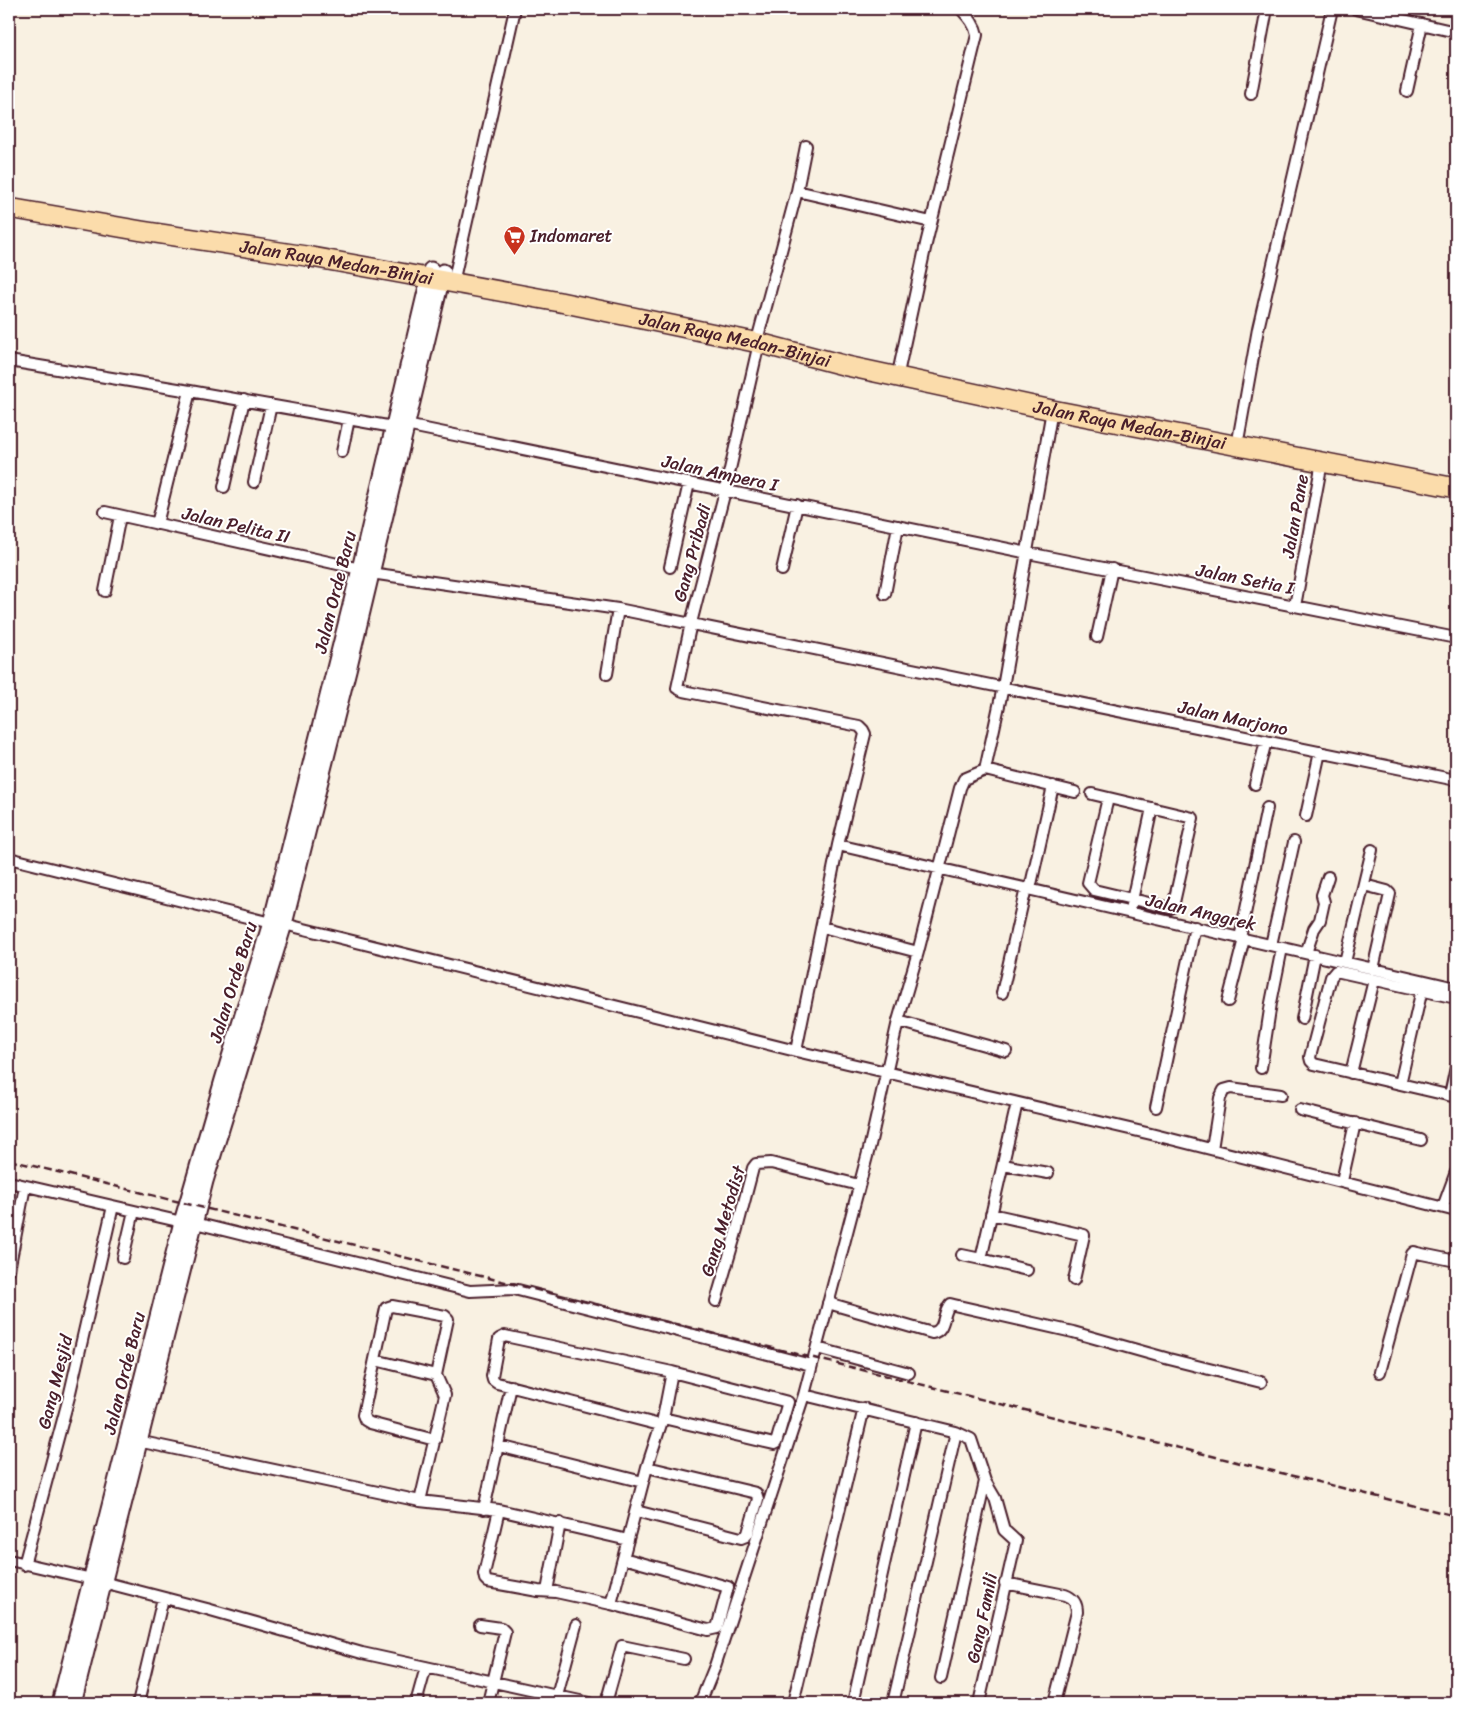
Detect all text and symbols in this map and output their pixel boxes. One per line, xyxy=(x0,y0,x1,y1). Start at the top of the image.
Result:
place label: Indomaret xyxy=(529,220,612,252)
supermarket icon: Indomaret xyxy=(502,224,526,255)
street label: Jalan Raya Medan-Binjai xyxy=(237,230,437,295)
street label: Jalan Raya Medan-Binjai xyxy=(635,303,835,377)
street label: Jalan Raya Medan-Binjai xyxy=(1030,390,1230,459)
street label: Jalan Ampera I xyxy=(658,445,783,501)
street label: Jalan Pane xyxy=(1272,472,1318,561)
street label: Jalan Pelita II xyxy=(178,497,293,553)
street label: Gang Pribadi xyxy=(664,500,721,605)
street label: Jalan Orde Baru xyxy=(304,527,366,658)
street label: Jalan Setia I xyxy=(1192,554,1299,605)
street label: Jalan Marjono xyxy=(1174,691,1291,745)
street label: Jalan Anggrek xyxy=(1142,884,1260,940)
street label: Jalan Orde Baru xyxy=(199,917,267,1048)
street label: Gang Metodist xyxy=(691,1161,755,1280)
street label: Jalan Orde Baru xyxy=(93,1308,155,1439)
street label: Gang Mesjid xyxy=(28,1330,83,1432)
street label: Gang Famili xyxy=(957,1569,1007,1666)

